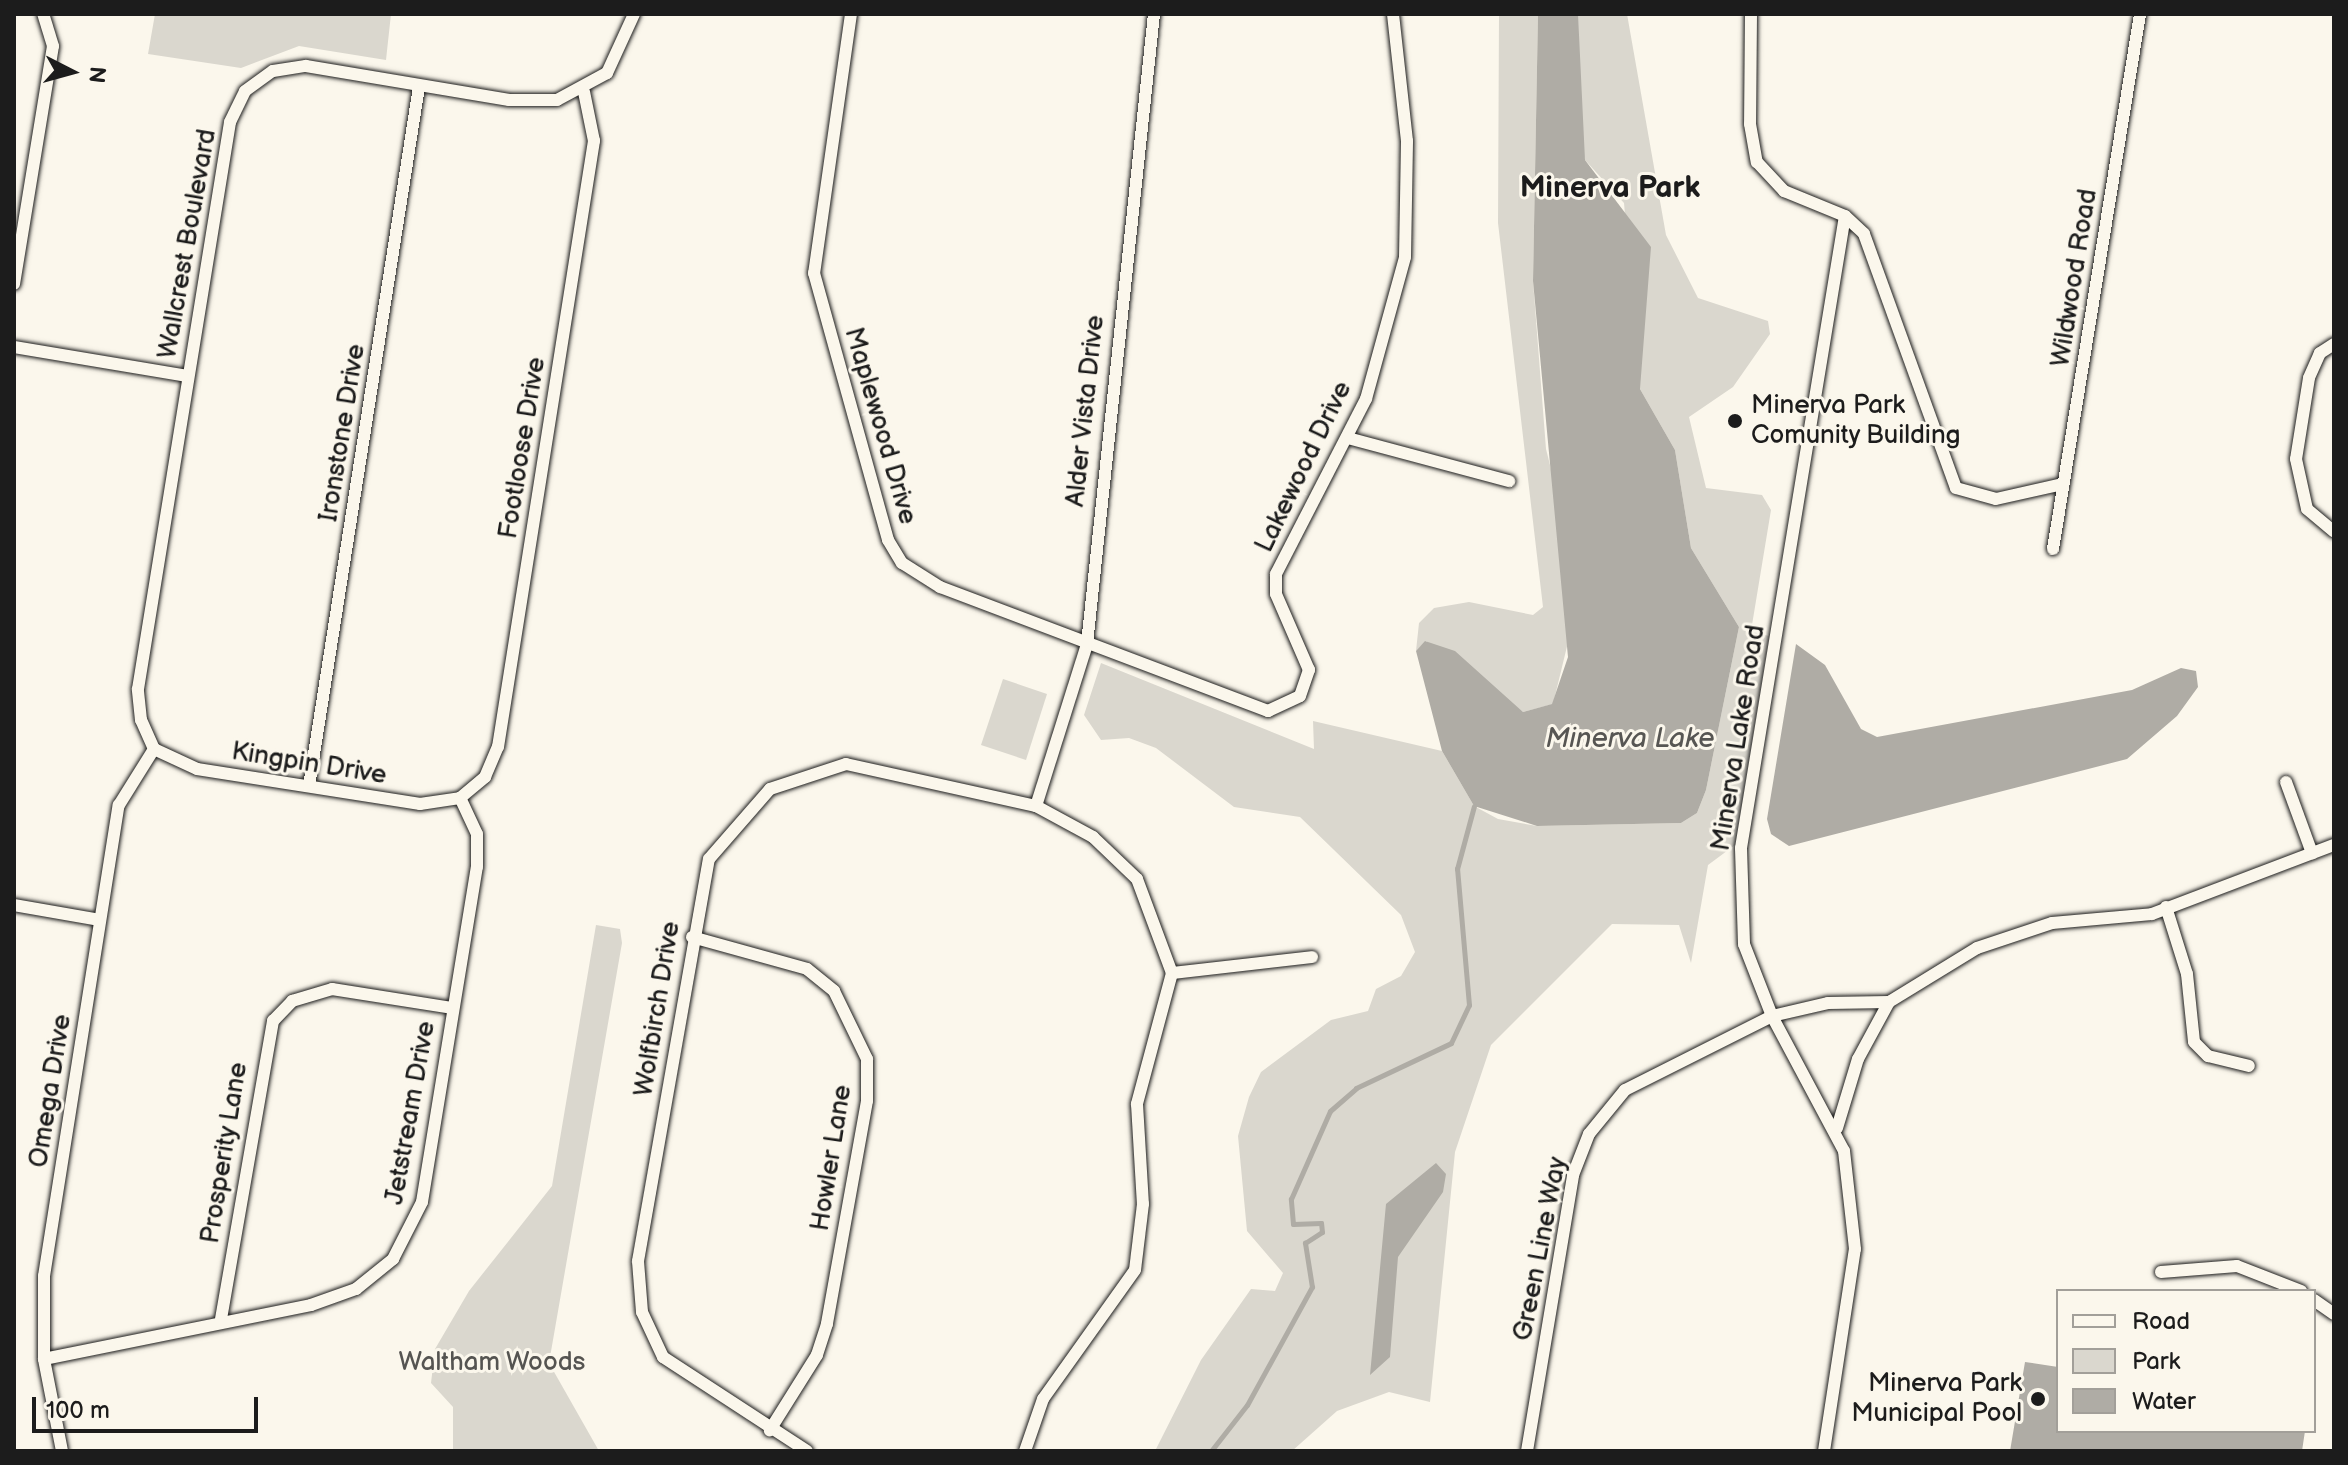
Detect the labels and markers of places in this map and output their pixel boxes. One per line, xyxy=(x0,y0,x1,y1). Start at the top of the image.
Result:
place label: Minerva Park Comunity Building xyxy=(1751,390,1962,452)
marker: Minerva Park Comunity Building xyxy=(1726,412,1744,430)
place label: Minerva Park Municipal Pool xyxy=(1851,1368,2022,1430)
marker: Minerva Park Municipal Pool xyxy=(2029,1390,2047,1408)

